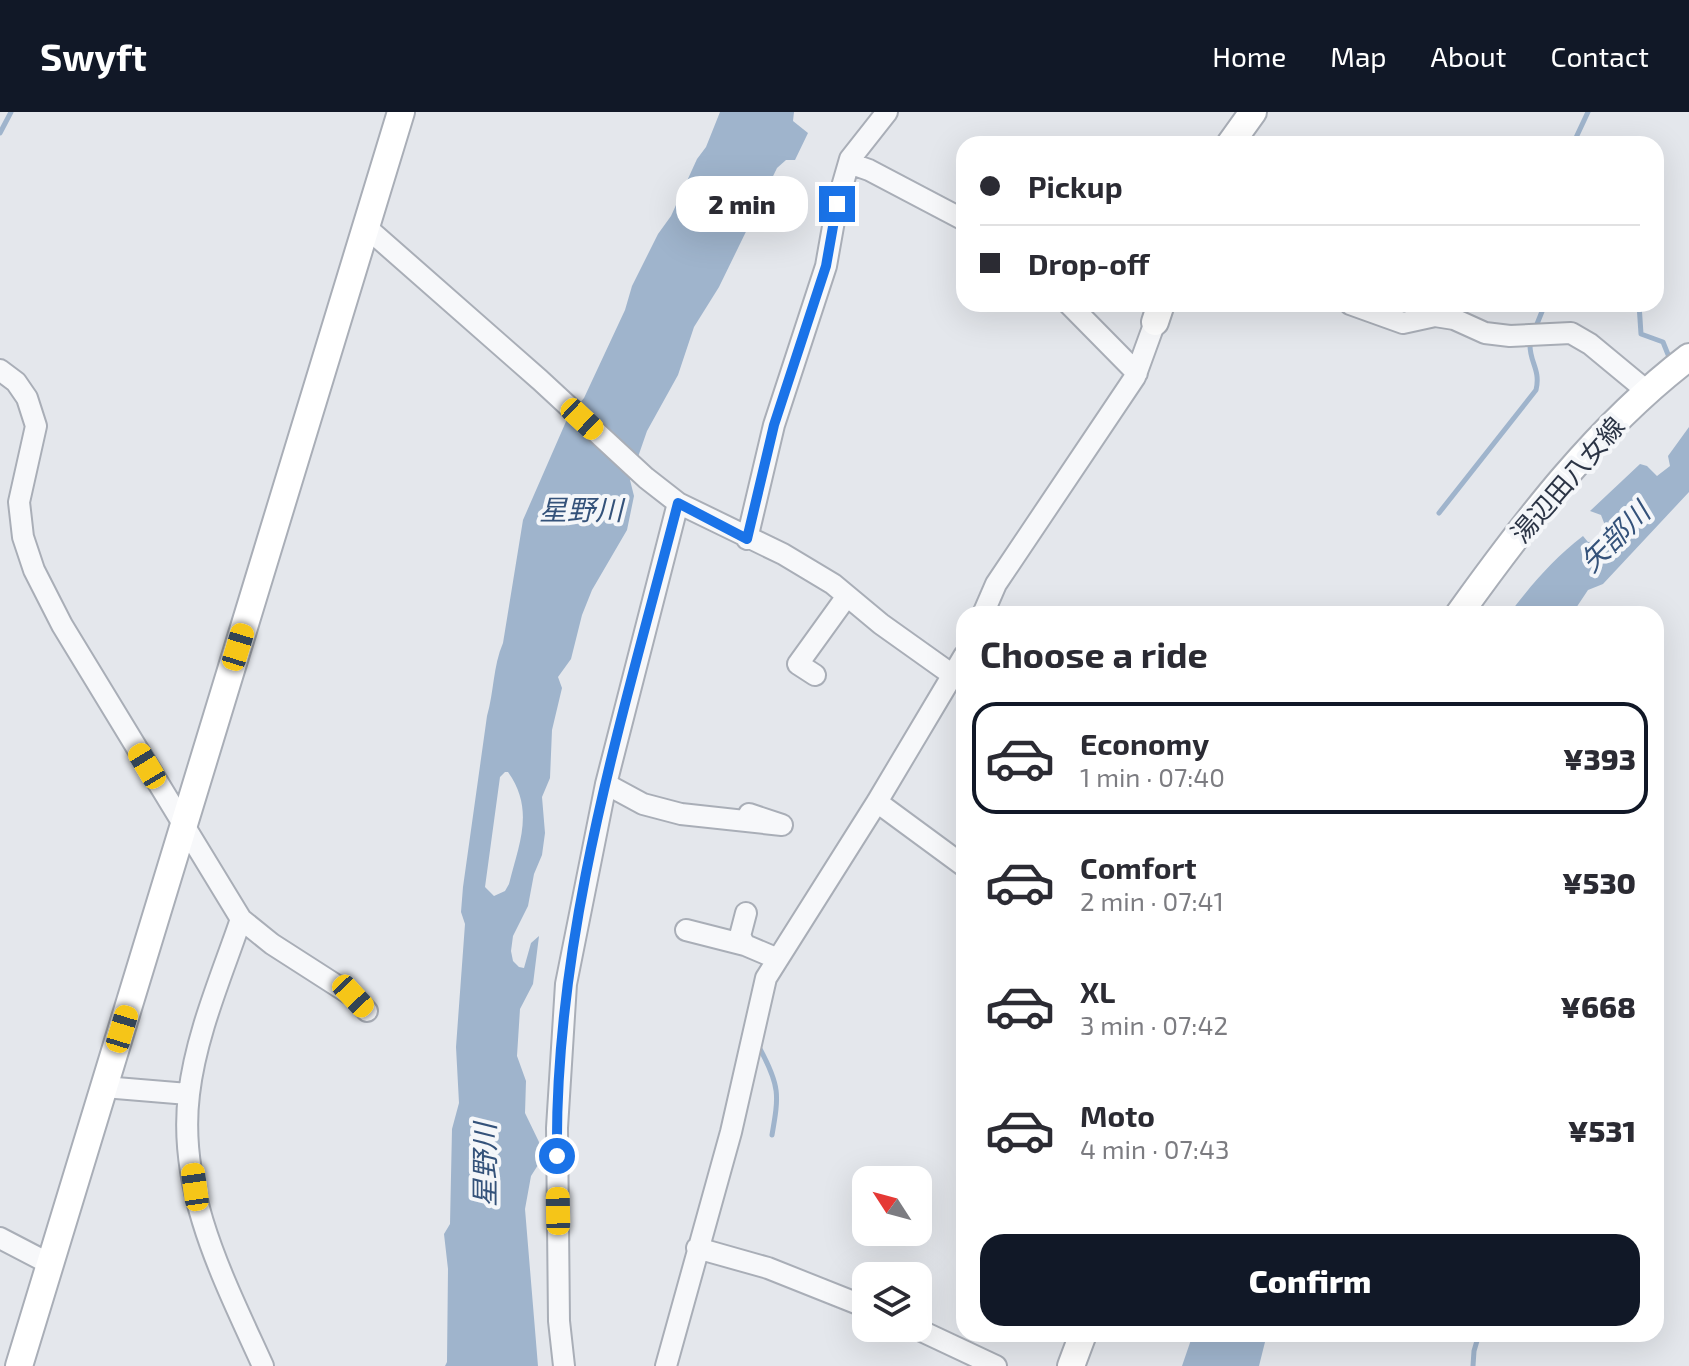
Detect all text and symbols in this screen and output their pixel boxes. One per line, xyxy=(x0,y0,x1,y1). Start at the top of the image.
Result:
text: Swyft xyxy=(40,33,147,79)
text: Home xyxy=(1212,39,1286,73)
text: Map xyxy=(1330,39,1387,73)
text: About xyxy=(1431,39,1506,73)
text: Contact xyxy=(1550,39,1649,73)
text: Pickup xyxy=(1028,168,1123,204)
callout: 2 min xyxy=(677,176,809,232)
route end xyxy=(819,186,855,222)
text: 2 min xyxy=(708,188,776,219)
text: Drop-off xyxy=(1028,245,1150,281)
car xyxy=(556,394,608,444)
street label: 湯辺田八女線 xyxy=(1504,410,1630,548)
water label: 星野川 xyxy=(539,492,626,526)
water label: 矢部川 xyxy=(1573,492,1658,578)
car xyxy=(220,621,256,673)
text: Choose a ride xyxy=(980,632,1208,675)
icon: car xyxy=(984,722,1056,794)
text: Economy xyxy=(1080,725,1209,761)
car xyxy=(124,739,170,793)
text: ¥393 xyxy=(1563,740,1636,776)
text: 1 min · 07:40 xyxy=(1080,761,1225,792)
icon: car xyxy=(984,846,1056,918)
text: Comfort xyxy=(1080,849,1197,885)
text: ¥530 xyxy=(1562,864,1636,900)
text: 2 min · 07:41 xyxy=(1080,885,1224,916)
car xyxy=(328,970,378,1022)
icon: car xyxy=(984,970,1056,1042)
text: XL xyxy=(1080,973,1115,1009)
text: ¥668 xyxy=(1560,988,1636,1024)
car xyxy=(104,1003,140,1055)
text: 3 min · 07:42 xyxy=(1080,1009,1228,1040)
icon: car xyxy=(984,1094,1056,1166)
text: Moto xyxy=(1080,1097,1155,1133)
text: ¥531 xyxy=(1568,1112,1636,1148)
water label: 星野川 xyxy=(467,1120,501,1207)
text: 4 min · 07:43 xyxy=(1080,1133,1229,1164)
route start xyxy=(539,1138,575,1174)
car xyxy=(180,1162,210,1212)
north arrow xyxy=(852,1166,932,1246)
map controls xyxy=(852,1166,932,1342)
car xyxy=(546,1187,570,1235)
button: Confirm xyxy=(980,1234,1640,1326)
button: layers xyxy=(852,1262,932,1342)

